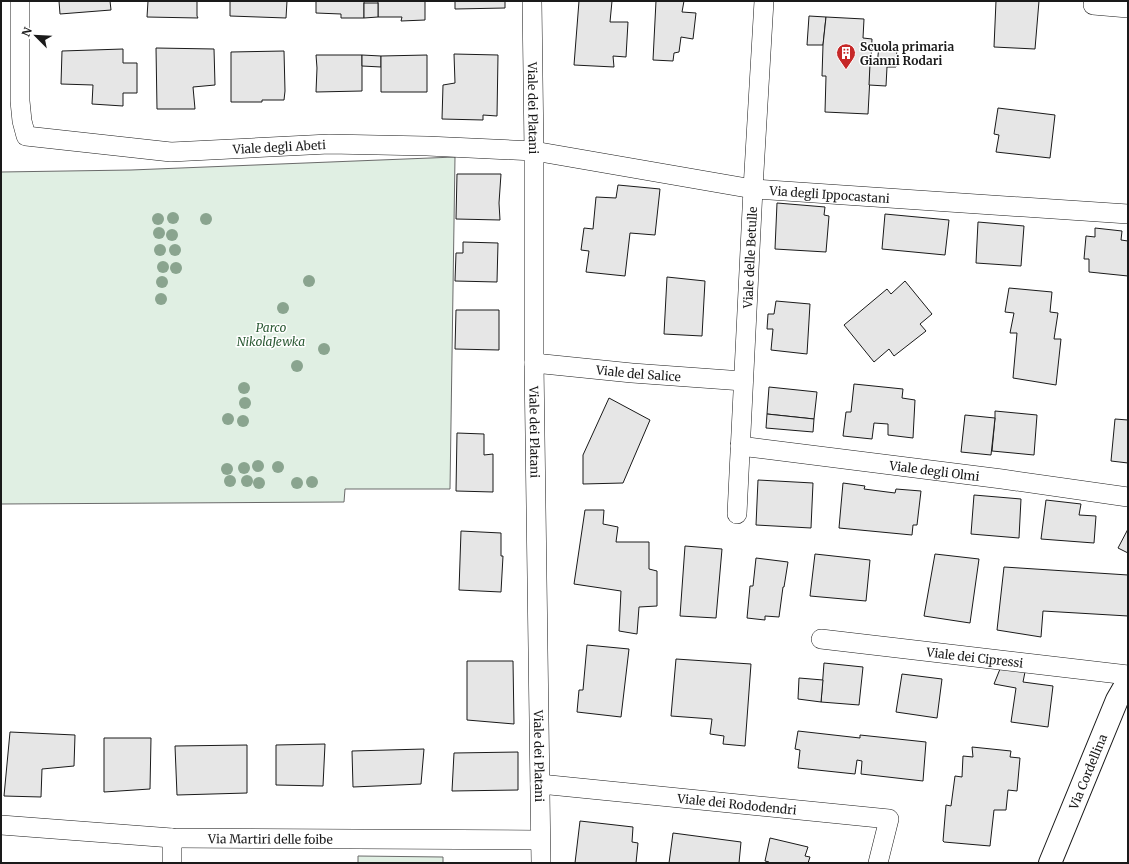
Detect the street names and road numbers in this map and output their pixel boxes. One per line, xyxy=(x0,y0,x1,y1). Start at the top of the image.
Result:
street label: Viale dei Platani xyxy=(525,61,542,154)
street label: Viale degli Abeti xyxy=(231,137,326,156)
street label: Via degli Ippocastani xyxy=(768,183,890,206)
street label: Viale delle Betulle xyxy=(740,206,760,310)
street label: Viale del Salice xyxy=(594,362,681,384)
street label: Viale dei Platani xyxy=(527,385,543,478)
street label: Viale degli Olmi xyxy=(888,457,980,484)
street label: Viale dei Cipressi xyxy=(925,644,1024,670)
street label: Viale dei Platani xyxy=(531,709,548,802)
street label: Via Cordellina xyxy=(1065,731,1110,812)
street label: Viale dei Rododendri xyxy=(676,790,797,817)
street label: Via Martiri delle foibe xyxy=(207,831,333,846)

